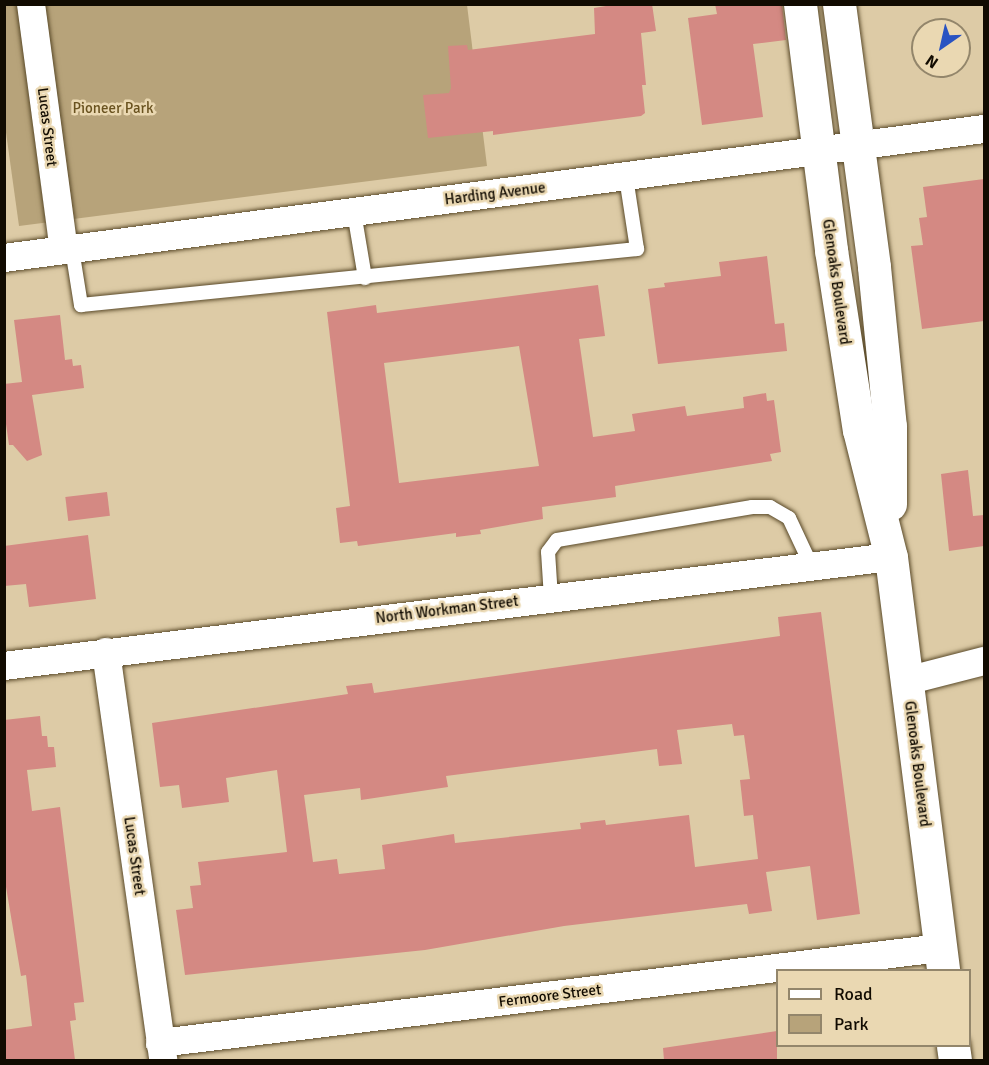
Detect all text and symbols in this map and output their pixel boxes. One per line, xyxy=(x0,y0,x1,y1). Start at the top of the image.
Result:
north arrow xyxy=(911,18,971,78)
text: N xyxy=(922,50,942,73)
street label: Lucas Street xyxy=(33,87,61,167)
park label: Pioneer Park xyxy=(72,100,154,118)
street label: Harding Avenue xyxy=(444,179,546,209)
street label: Glenoaks Boulevard xyxy=(818,218,854,346)
street label: North Workman Street xyxy=(375,592,519,628)
street label: Glenoaks Boulevard xyxy=(900,700,934,828)
street label: Lucas Street xyxy=(120,816,148,896)
legend xyxy=(776,969,971,1047)
street label: Fermoore Street xyxy=(498,981,602,1011)
text: Road xyxy=(834,983,873,1005)
text: Park xyxy=(834,1013,869,1035)

